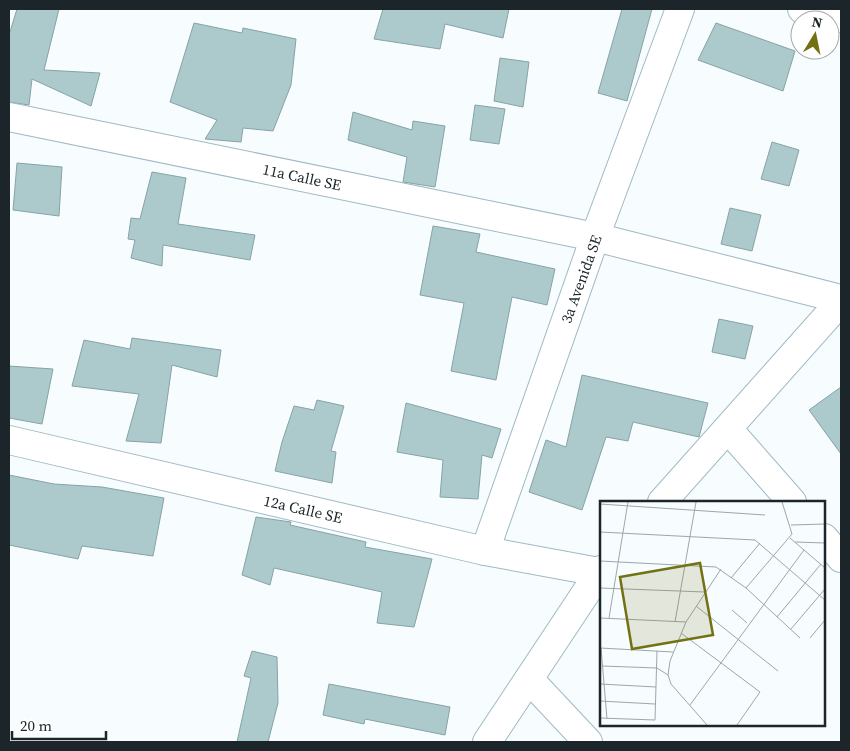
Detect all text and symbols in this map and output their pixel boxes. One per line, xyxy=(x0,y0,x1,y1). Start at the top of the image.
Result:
north arrow xyxy=(790,10,840,60)
text: N xyxy=(810,11,824,33)
street label: 11a Calle SE xyxy=(261,158,343,196)
street label: 3a Avenida SE xyxy=(555,232,607,326)
street label: 12a Calle SE xyxy=(262,490,344,528)
inset map xyxy=(600,501,825,726)
scale bar xyxy=(12,708,106,740)
text: 20 m xyxy=(20,715,52,736)

